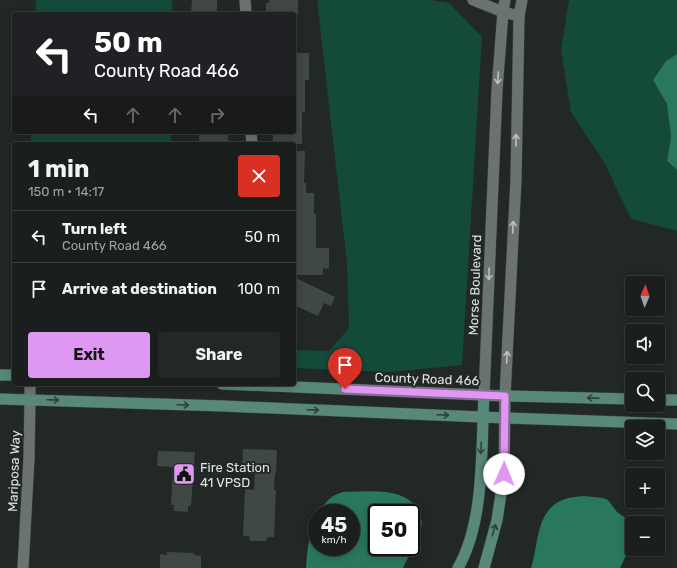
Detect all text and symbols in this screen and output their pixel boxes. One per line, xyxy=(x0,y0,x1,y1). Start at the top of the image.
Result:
text: 50 m xyxy=(94,26,163,59)
icon: left xyxy=(28,28,80,80)
text: County Road 466 xyxy=(94,60,239,82)
one-way arrow xyxy=(494,71,501,84)
icon: left xyxy=(80,104,102,126)
icon: ahead xyxy=(122,104,144,126)
icon: ahead xyxy=(164,104,186,126)
icon: right xyxy=(206,104,228,126)
one-way arrow xyxy=(513,134,520,147)
text: 1 min xyxy=(28,155,89,183)
button: close xyxy=(238,155,280,197)
text: 150 m · 14:17 xyxy=(28,184,104,199)
text: Turn left xyxy=(62,220,127,238)
one-way arrow xyxy=(509,221,517,234)
icon: left xyxy=(28,226,50,248)
text: 50 m xyxy=(245,228,280,246)
street label: Morse Boulevard xyxy=(466,234,484,336)
text: County Road 466 xyxy=(62,238,167,253)
one-way arrow xyxy=(486,267,493,280)
north arrow xyxy=(625,276,665,316)
map controls xyxy=(625,276,665,556)
icon: arrive xyxy=(28,278,50,300)
text: Arrive at destination xyxy=(62,280,217,298)
text: 100 m xyxy=(238,280,280,298)
button: sound xyxy=(625,324,665,364)
button: Exit xyxy=(28,332,150,378)
button: Share xyxy=(158,332,280,378)
pin xyxy=(328,348,362,389)
one-way arrow xyxy=(503,351,510,364)
icon: arrive xyxy=(334,354,356,376)
street label: County Road 466 xyxy=(374,370,480,388)
button: search xyxy=(625,372,665,412)
one-way arrow xyxy=(587,394,600,402)
one-way arrow xyxy=(46,397,59,404)
one-way arrow xyxy=(176,401,189,409)
one-way arrow xyxy=(306,406,319,414)
one-way arrow xyxy=(436,412,449,419)
button: layers xyxy=(625,420,665,460)
street label: Mariposa Way xyxy=(5,430,23,512)
one-way arrow xyxy=(478,441,485,454)
position arrow xyxy=(483,453,525,495)
place label: Fire Station 41 VPSD xyxy=(200,460,270,490)
public building icon: Fire Station 41 VPSD xyxy=(171,461,197,487)
button: + xyxy=(625,468,665,508)
speed limit sign: 50 xyxy=(368,504,420,556)
text: 45 xyxy=(321,513,347,537)
button: − xyxy=(625,516,665,556)
one-way arrow xyxy=(491,524,499,537)
text: km/h xyxy=(322,534,346,546)

